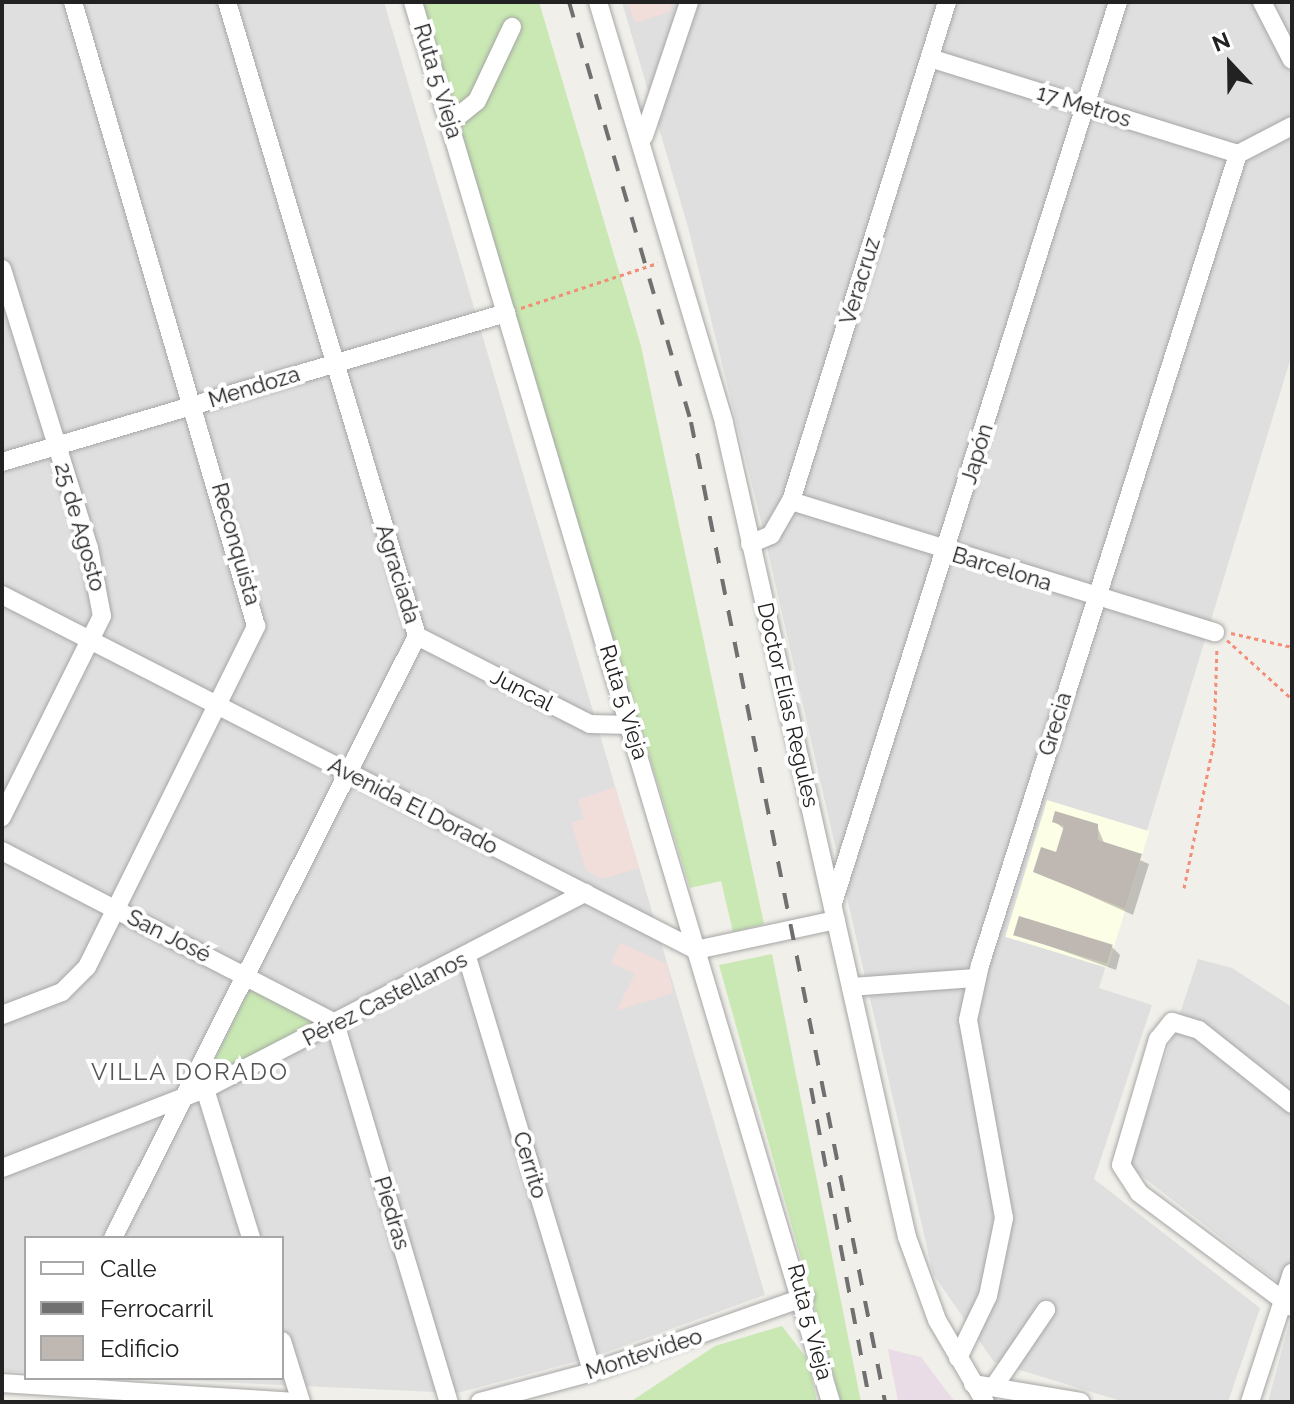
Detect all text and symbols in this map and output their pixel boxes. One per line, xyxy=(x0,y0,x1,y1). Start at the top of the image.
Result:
street label: Ruta 5 Vieja xyxy=(408,20,468,142)
north arrow xyxy=(1190,24,1270,104)
text: N xyxy=(1208,27,1234,57)
street label: 17 Metros xyxy=(1034,79,1134,133)
street label: Veracruz xyxy=(834,234,886,328)
street label: Mendoza xyxy=(205,361,303,413)
street label: Japón xyxy=(955,421,999,487)
street label: 25 de Agosto xyxy=(49,459,111,595)
street label: Reconquista xyxy=(206,480,266,608)
street label: Agraciada xyxy=(370,521,426,627)
street label: Barcelona xyxy=(949,541,1055,597)
street label: Doctor Elías Regules xyxy=(752,600,824,810)
street label: Ruta 5 Vieja xyxy=(594,641,654,763)
street label: Juncal xyxy=(486,663,558,717)
street label: Grecia xyxy=(1033,689,1077,759)
street label: Avenida El Dorado xyxy=(323,752,503,860)
street label: San José xyxy=(123,904,215,968)
street label: Pérez Castellanos xyxy=(298,946,472,1052)
district label: VILLA DORADO xyxy=(91,1058,289,1086)
street label: Cerrito xyxy=(507,1128,553,1202)
street label: Piedras xyxy=(368,1173,416,1253)
legend xyxy=(24,1236,284,1380)
text: Calle xyxy=(100,1254,157,1283)
street label: Ruta 5 Vieja xyxy=(782,1261,838,1383)
text: Ferrocarril xyxy=(100,1294,213,1323)
street label: Montevideo xyxy=(582,1323,706,1385)
text: Edificio xyxy=(100,1334,179,1363)

